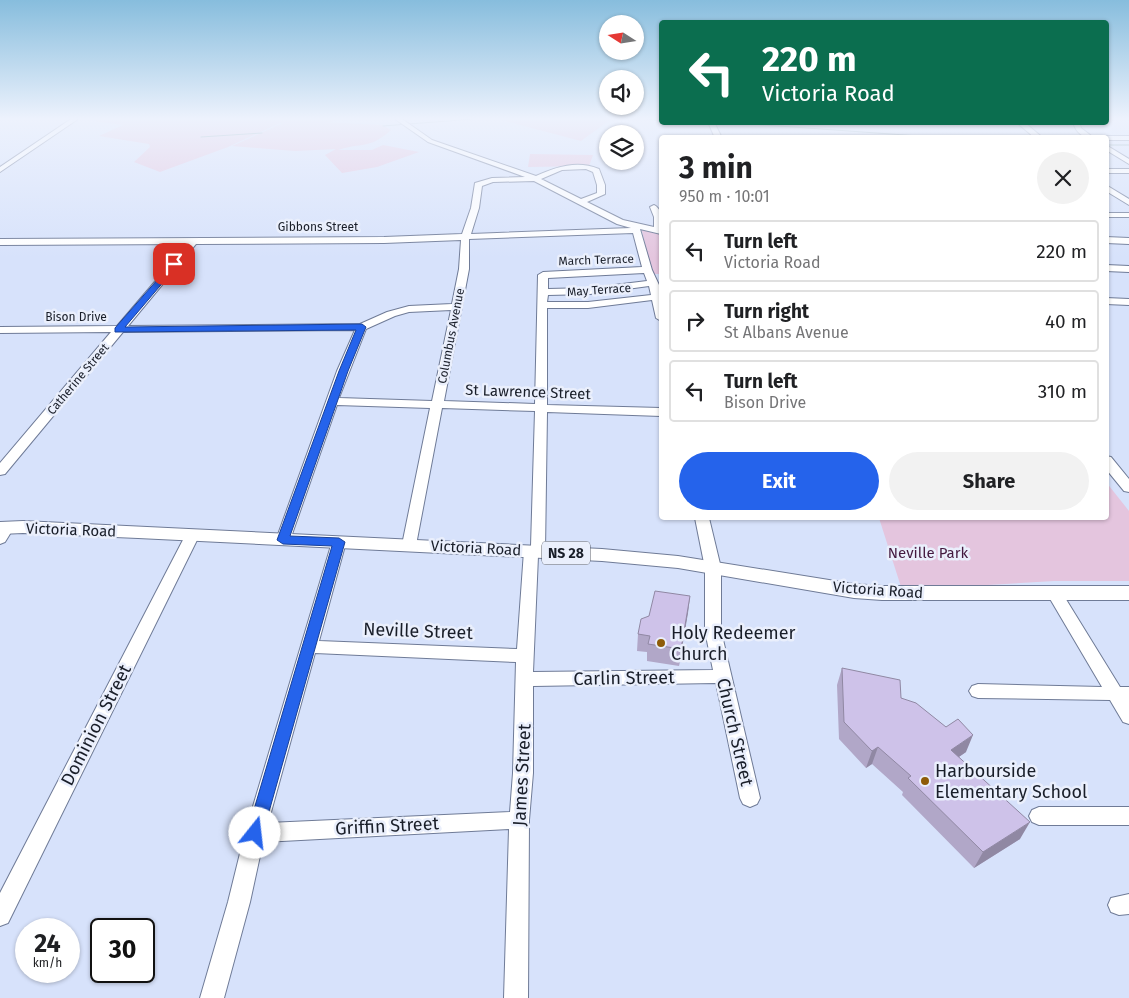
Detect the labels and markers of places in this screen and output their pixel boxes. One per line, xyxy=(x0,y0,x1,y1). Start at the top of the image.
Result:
pin xyxy=(153,243,195,285)
place label: Holy Redeemer Church xyxy=(671,622,796,665)
marker: Holy Redeemer Church xyxy=(655,637,667,649)
place label: Harbourside Elementary School xyxy=(935,760,1087,803)
marker: Harbourside Elementary School xyxy=(919,775,931,787)

